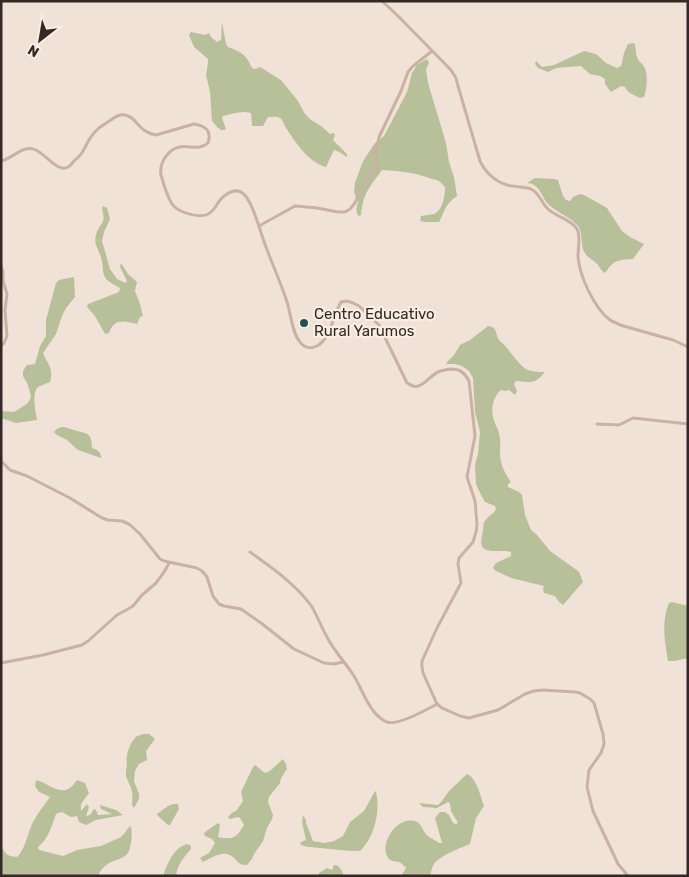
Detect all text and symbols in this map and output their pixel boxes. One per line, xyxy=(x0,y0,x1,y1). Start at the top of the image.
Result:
north arrow xyxy=(15,15,65,65)
text: N xyxy=(25,41,42,61)
place label: Centro Educativo Rural Yarumos xyxy=(314,305,435,340)
marker: Centro Educativo Rural Yarumos xyxy=(298,317,310,329)

